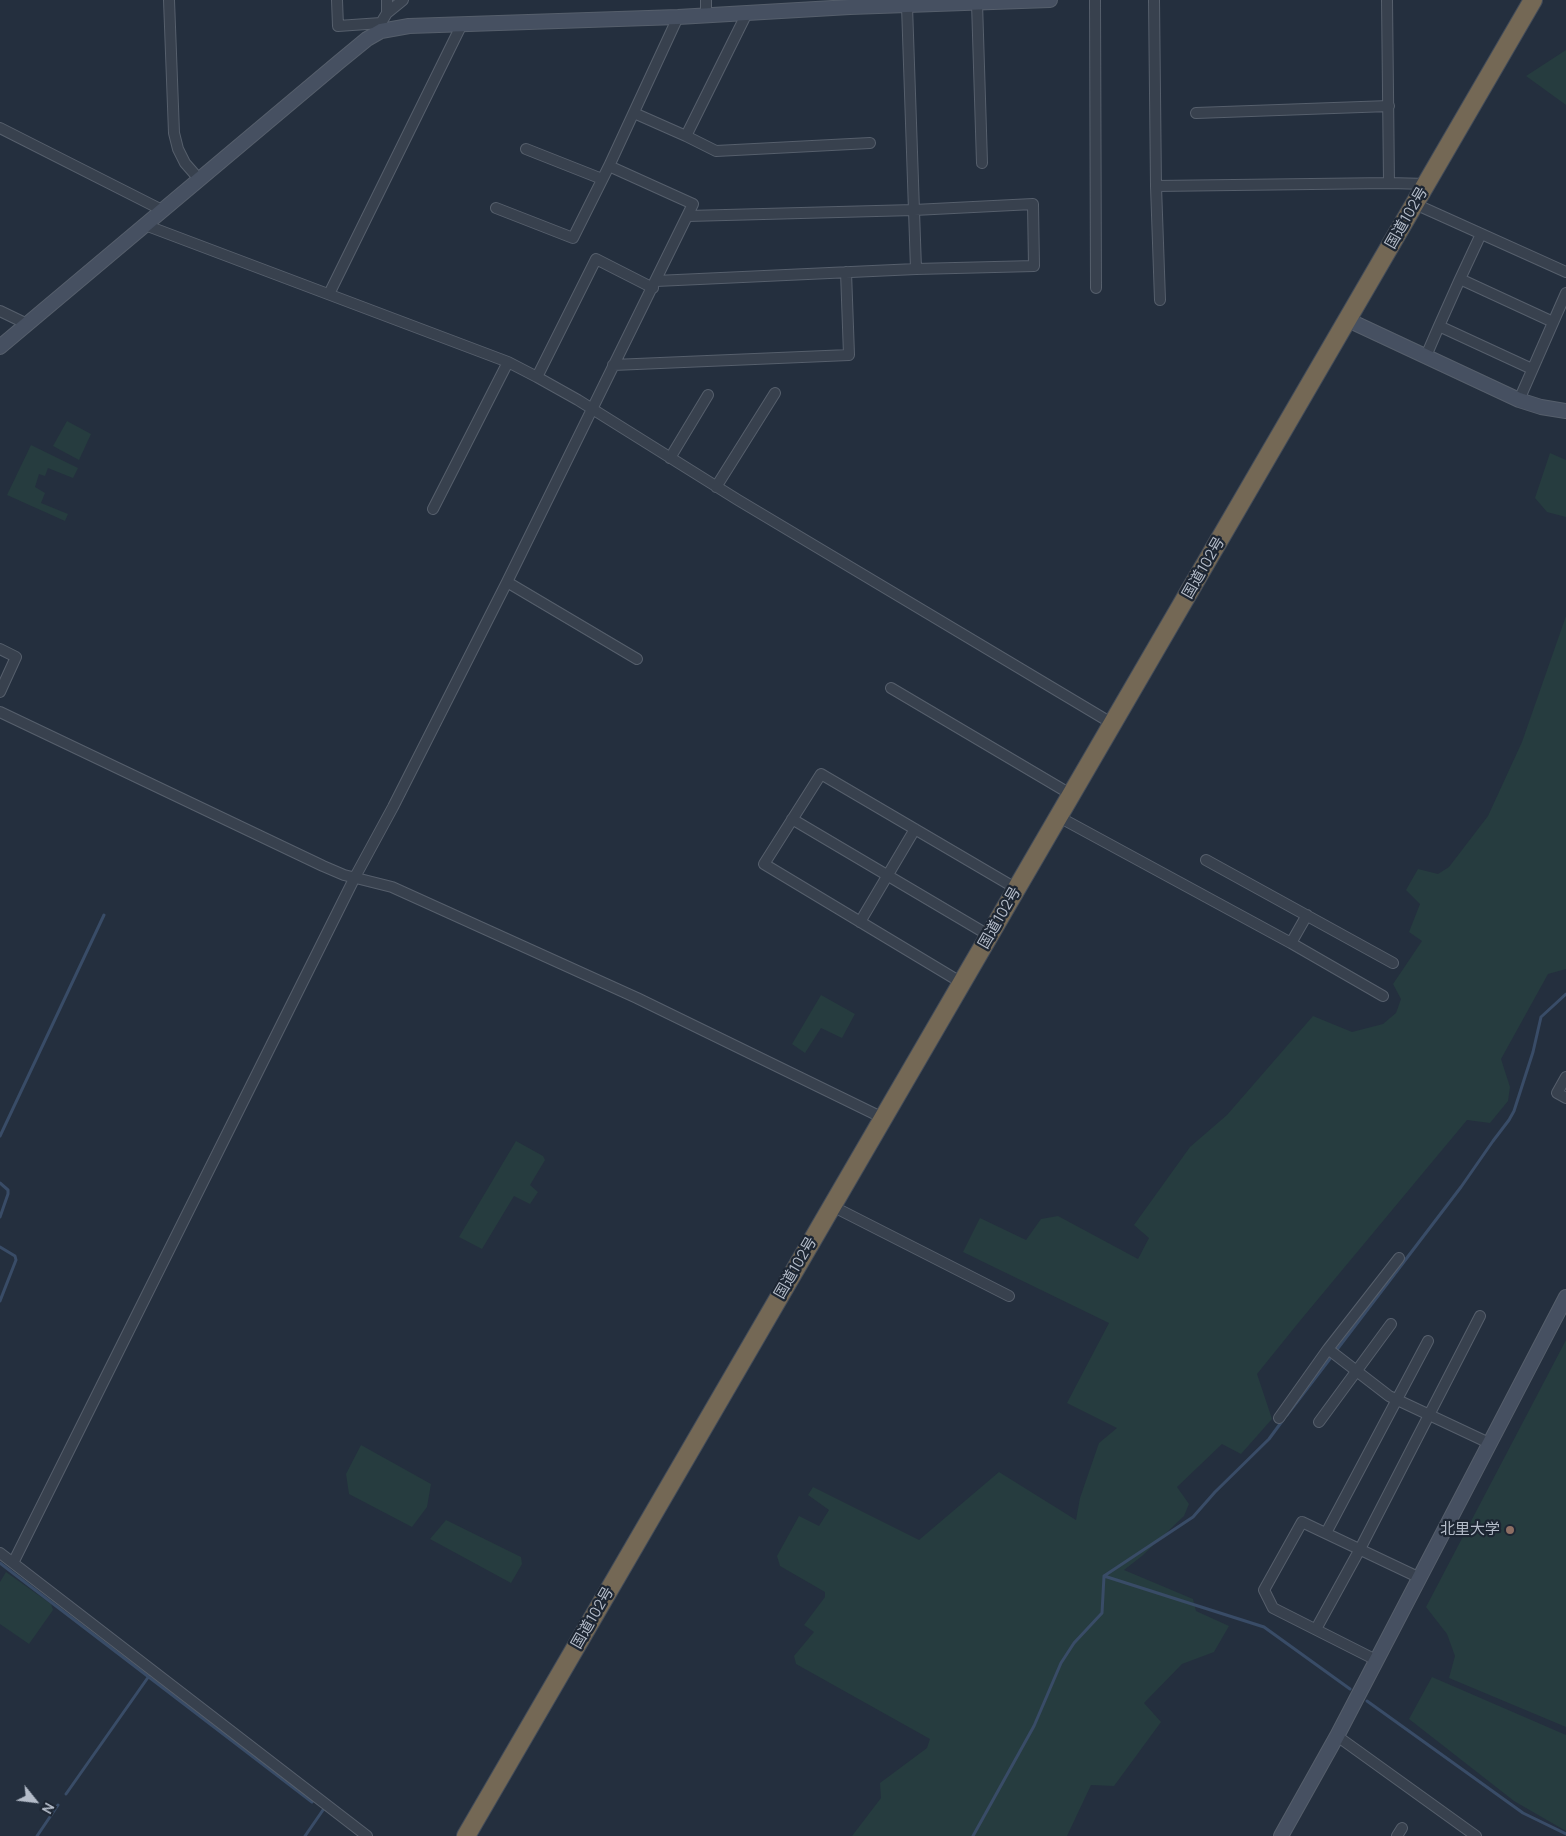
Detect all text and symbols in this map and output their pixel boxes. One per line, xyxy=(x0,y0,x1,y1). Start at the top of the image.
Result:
street label: 国道102号 xyxy=(1382,184,1432,252)
street label: 国道102号 xyxy=(1179,534,1229,602)
street label: 国道102号 xyxy=(975,884,1025,952)
street label: 国道102号 xyxy=(771,1234,821,1302)
place label: 北里大学 xyxy=(1440,1521,1500,1539)
marker: 北里大学 xyxy=(1504,1524,1516,1536)
street label: 国道102号 xyxy=(568,1584,618,1652)
north arrow xyxy=(10,1776,60,1826)
text: N xyxy=(38,1800,59,1818)

